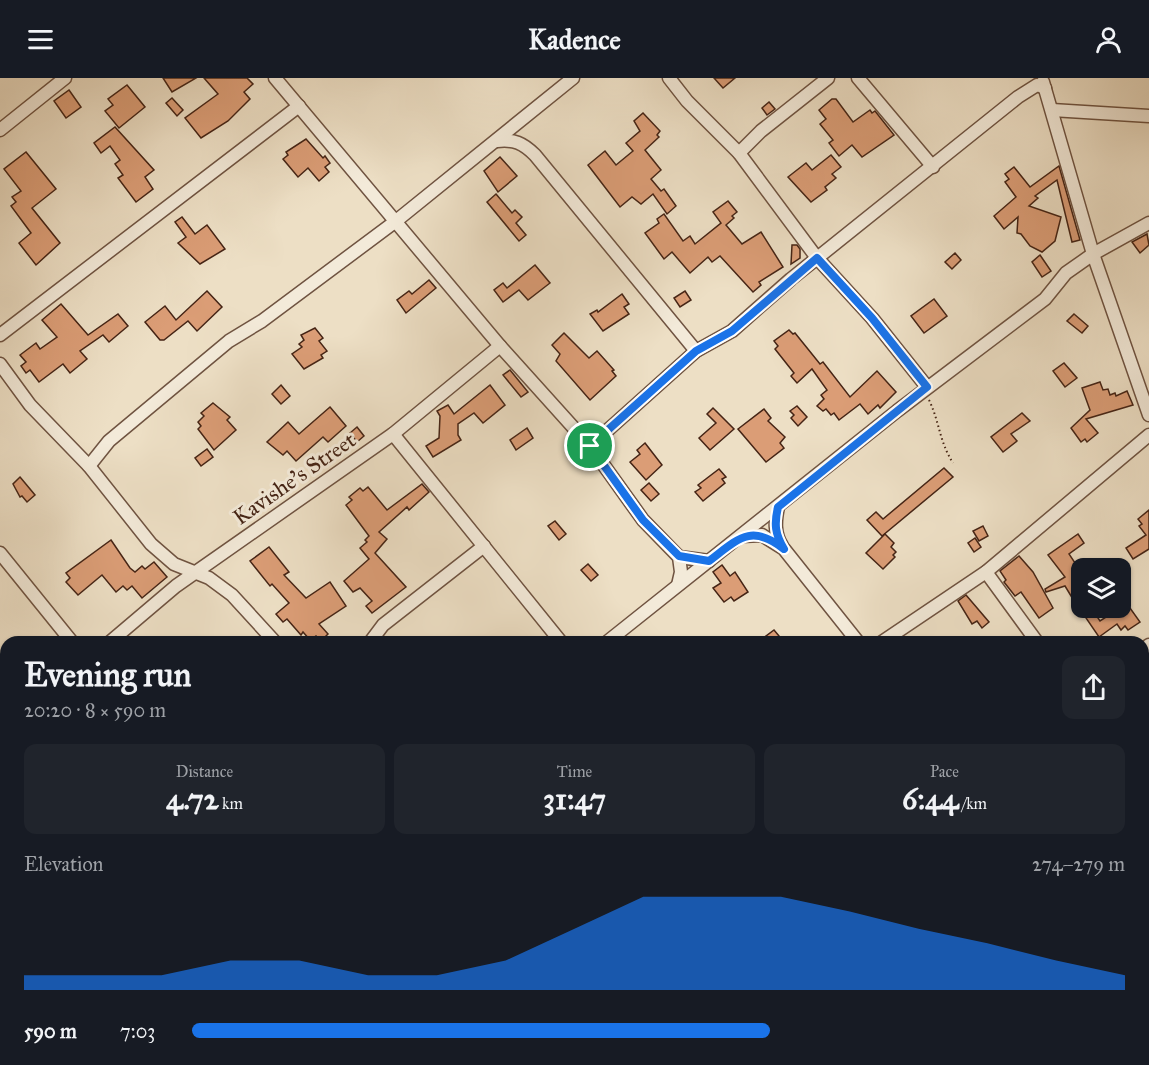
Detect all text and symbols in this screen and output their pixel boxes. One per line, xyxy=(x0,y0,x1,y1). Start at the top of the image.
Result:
icon: menu xyxy=(24,23,57,56)
text: Kadence xyxy=(528,23,621,56)
icon: person xyxy=(1092,23,1125,56)
pin xyxy=(564,420,615,471)
street label: Kavishe’s Street xyxy=(228,426,361,531)
icon: arrive xyxy=(573,429,606,462)
map controls xyxy=(1071,558,1131,618)
button: layers xyxy=(1071,558,1131,618)
text: Evening run xyxy=(24,655,191,695)
button: share xyxy=(1062,656,1125,719)
text: 20:20 · 8 × 590 m xyxy=(24,698,166,722)
text: Distance xyxy=(176,762,233,781)
text: Time xyxy=(557,762,592,781)
text: Pace xyxy=(930,762,959,781)
text: 4.72 xyxy=(166,781,219,817)
text: 31:47 xyxy=(543,781,606,817)
text: 6:44 xyxy=(902,781,958,817)
text: km xyxy=(219,794,243,813)
text: /km xyxy=(958,794,987,813)
text: Elevation xyxy=(24,852,103,876)
text: 274–279 m xyxy=(1032,852,1125,876)
text: 590 m xyxy=(24,1019,77,1043)
text: 7:03 xyxy=(120,1019,155,1043)

